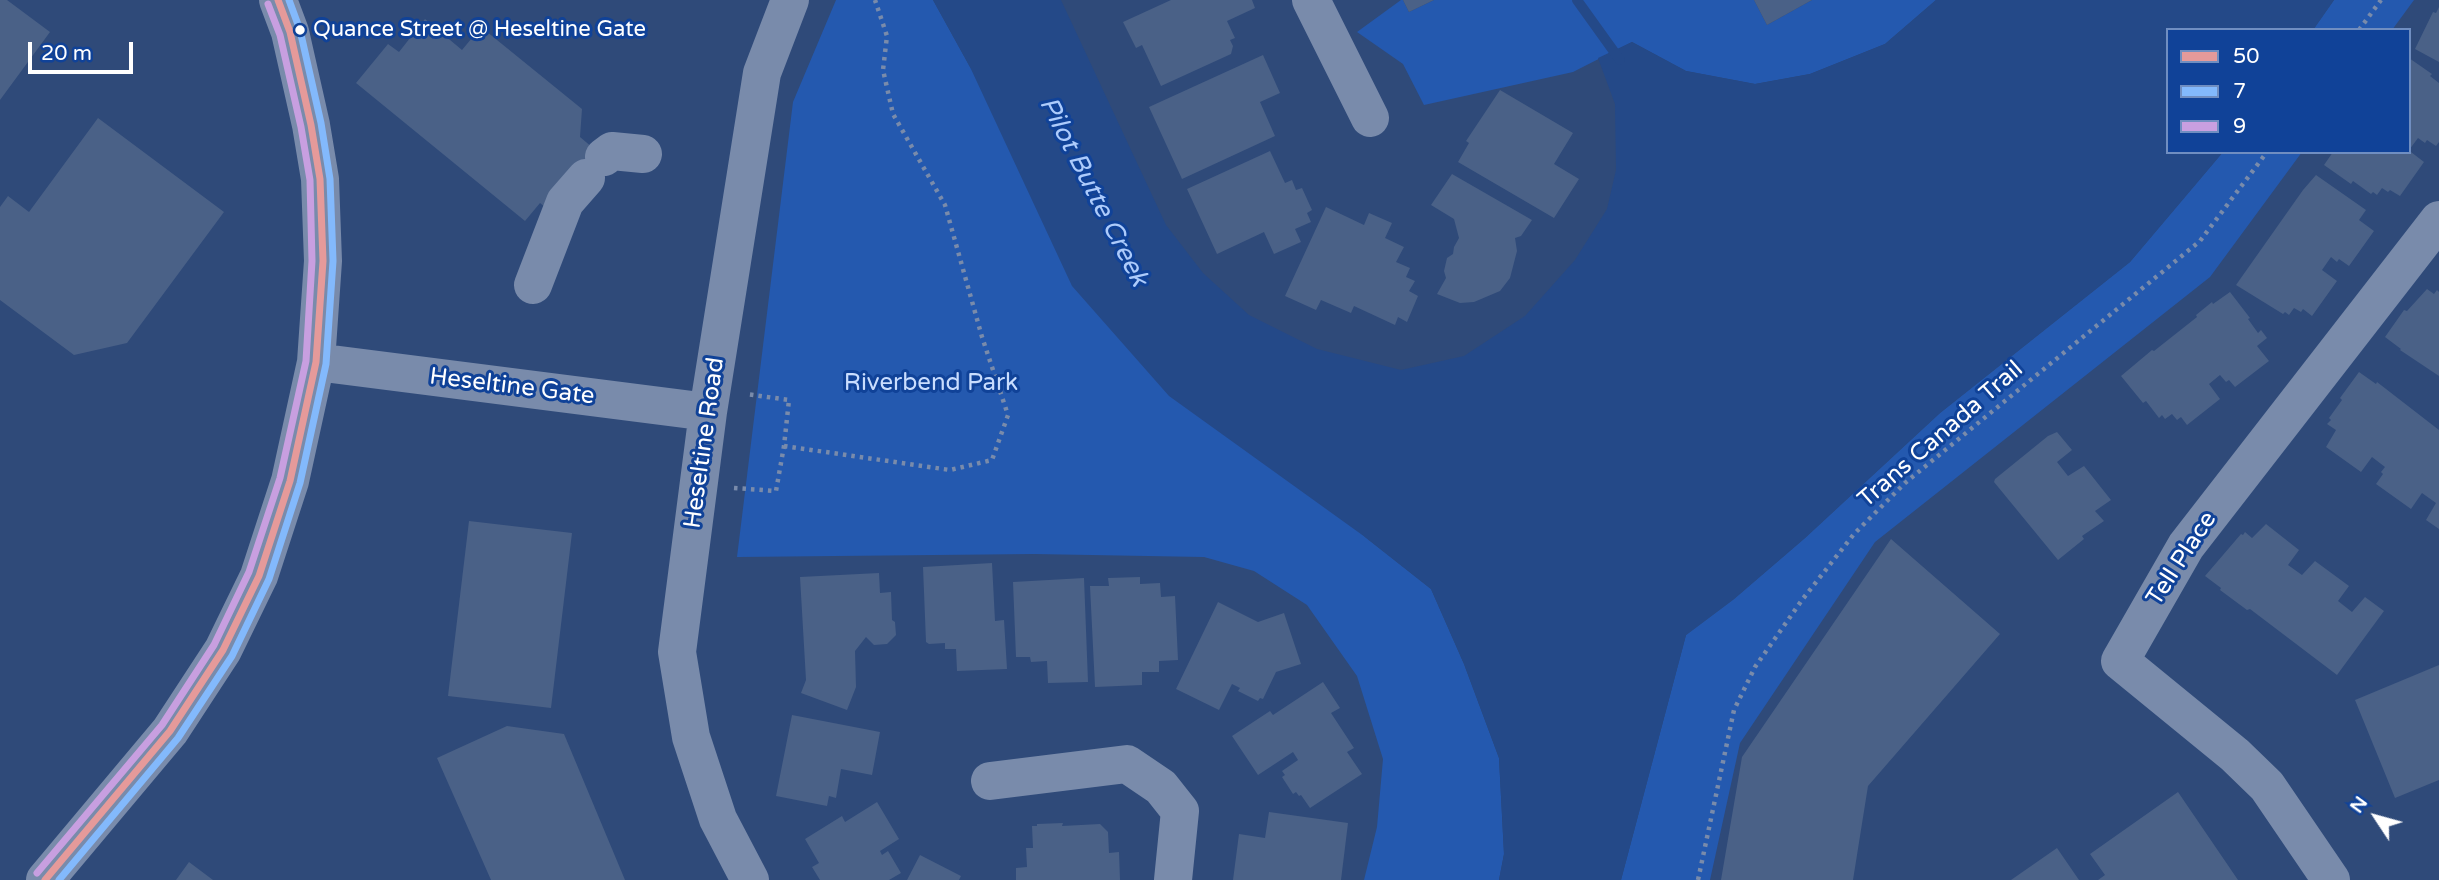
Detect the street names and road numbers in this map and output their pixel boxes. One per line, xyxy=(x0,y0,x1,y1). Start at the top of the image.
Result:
street label: Heseltine Road xyxy=(679,356,731,530)
street label: Trans Canada Trail xyxy=(1853,356,2029,514)
street label: Heseltine Gate xyxy=(428,363,596,411)
street label: Tell Place xyxy=(2141,506,2223,612)

